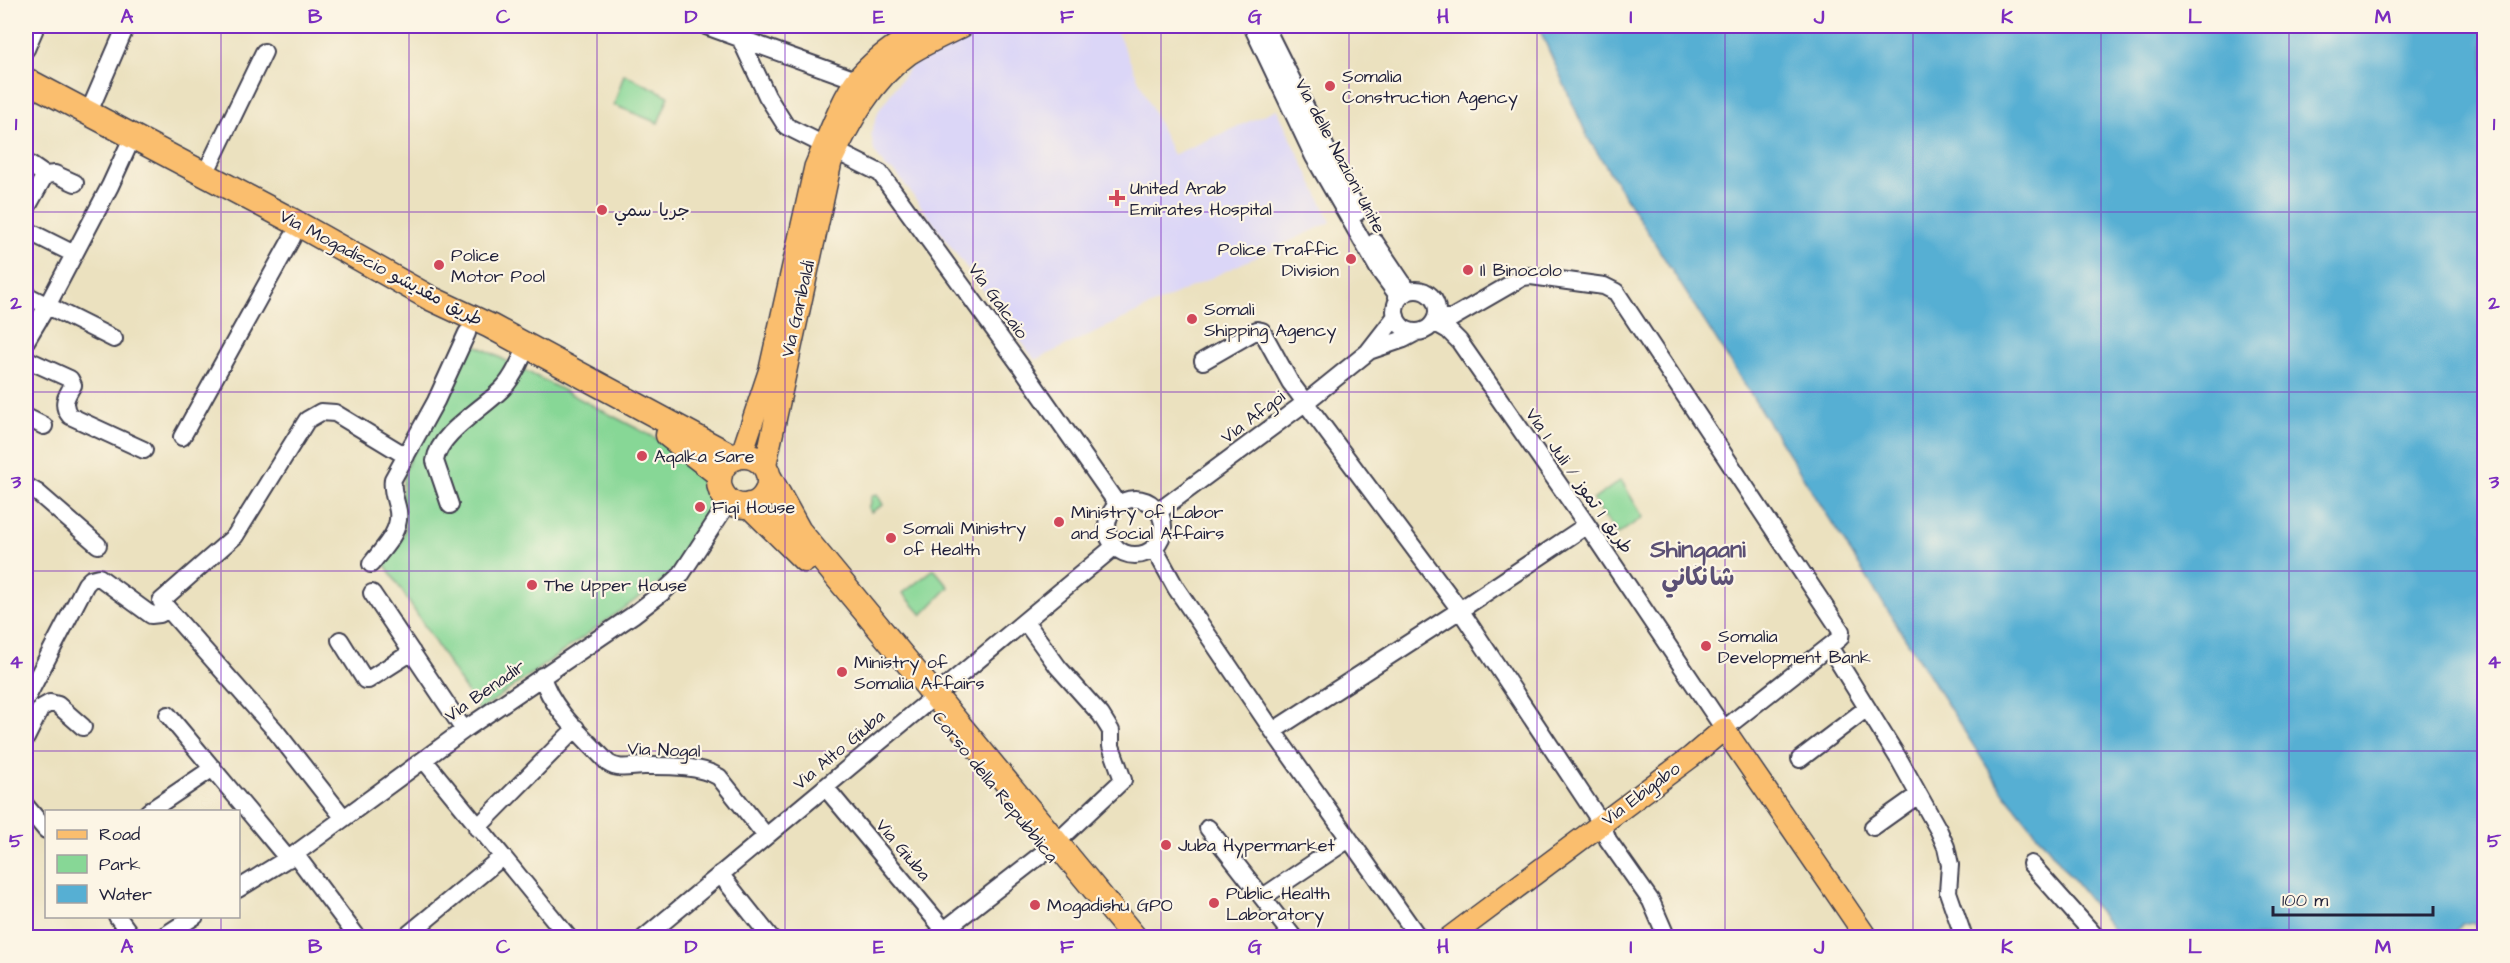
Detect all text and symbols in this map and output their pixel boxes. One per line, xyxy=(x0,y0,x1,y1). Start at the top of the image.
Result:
text: A xyxy=(121,3,134,31)
text: B xyxy=(308,3,323,31)
text: C xyxy=(496,3,511,31)
text: D xyxy=(685,3,698,31)
text: E xyxy=(873,3,885,31)
text: F xyxy=(1060,3,1075,31)
text: G xyxy=(1248,3,1262,31)
text: H xyxy=(1437,3,1449,31)
text: I xyxy=(1629,3,1633,31)
text: J xyxy=(1813,3,1825,31)
text: K xyxy=(2001,3,2014,31)
text: L xyxy=(2188,3,2202,31)
text: M xyxy=(2375,3,2392,31)
place label: Somalia Construction Agency xyxy=(1342,64,1518,111)
street label: Via delle Nazioni Unite xyxy=(1289,74,1392,238)
marker: Somalia Construction Agency xyxy=(1323,79,1337,93)
text: 1 xyxy=(15,110,18,138)
text: 1 xyxy=(2493,110,2496,138)
place label: United Arab Emirates Hospital xyxy=(1130,176,1272,222)
marker: United Arab Emirates Hospital xyxy=(1108,189,1126,207)
place label: جريا سمي xyxy=(614,198,690,226)
marker: جريا سمي xyxy=(595,203,609,217)
street label: Via Mogadiscio طريق مقديشو xyxy=(274,204,487,333)
place label: Police Traffic Division xyxy=(1218,237,1339,283)
place label: Police Motor Pool xyxy=(451,243,545,289)
marker: Police Traffic Division xyxy=(1344,252,1358,266)
marker: Police Motor Pool xyxy=(432,258,446,272)
street label: Via Garibaldi xyxy=(775,258,821,360)
street label: Via Galcaio xyxy=(962,258,1034,344)
place label: Il Binocolo xyxy=(1480,258,1562,283)
marker: Il Binocolo xyxy=(1461,263,1475,277)
text: 2 xyxy=(9,289,22,317)
text: 2 xyxy=(2487,289,2500,317)
place label: Somali Shipping Agency xyxy=(1204,297,1336,344)
marker: Somali Shipping Agency xyxy=(1185,312,1199,326)
street label: Via Afgoi xyxy=(1216,384,1291,450)
street label: Via 1 Juli / طريق 1 تموز xyxy=(1519,403,1639,559)
place label: Aqalka Sare xyxy=(654,444,755,469)
marker: Aqalka Sare xyxy=(635,449,649,463)
text: 3 xyxy=(10,468,22,496)
text: 3 xyxy=(2488,468,2500,496)
place label: Fiqi House xyxy=(712,495,796,520)
marker: Fiqi House xyxy=(693,500,707,514)
place label: Ministry of Labor and Social Affairs xyxy=(1071,500,1224,546)
marker: Ministry of Labor and Social Affairs xyxy=(1052,515,1066,529)
place label: Somali Ministry of Health xyxy=(903,516,1026,562)
marker: Somali Ministry of Health xyxy=(884,531,898,545)
district label: Shingaani شانكاني xyxy=(1649,533,1746,598)
place label: The Upper House xyxy=(544,573,687,598)
marker: The Upper House xyxy=(525,578,539,592)
place label: Somalia Development Bank xyxy=(1718,624,1871,670)
marker: Somalia Development Bank xyxy=(1699,639,1713,653)
text: 4 xyxy=(9,648,23,676)
text: 4 xyxy=(2487,648,2501,676)
place label: Ministry of Somalia Affairs xyxy=(854,650,985,696)
street label: Via Benadir xyxy=(440,654,530,728)
marker: Ministry of Somalia Affairs xyxy=(835,665,849,679)
street label: Via Alto Giuba xyxy=(788,704,890,796)
street label: Corso della Repubblica xyxy=(926,706,1064,868)
street label: Via Nogal xyxy=(627,736,701,765)
street label: Via Ebigabo xyxy=(1597,756,1686,833)
legend xyxy=(45,810,240,918)
street label: Via Giuba xyxy=(870,814,936,886)
text: Road xyxy=(99,822,140,847)
text: 5 xyxy=(9,827,24,855)
text: 5 xyxy=(2487,827,2502,855)
place label: Juba Hypermarket xyxy=(1178,833,1336,859)
marker: Juba Hypermarket xyxy=(1159,838,1173,852)
text: Park xyxy=(99,852,141,877)
scale bar xyxy=(2273,879,2434,917)
place label: Public Health Laboratory xyxy=(1226,881,1330,928)
text: Water xyxy=(99,882,152,907)
text: 100 m xyxy=(2282,888,2328,913)
place label: Mogadishu GPO xyxy=(1047,893,1173,919)
marker: Public Health Laboratory xyxy=(1207,896,1221,910)
marker: Mogadishu GPO xyxy=(1028,898,1042,912)
text: A xyxy=(121,933,134,961)
text: B xyxy=(308,933,323,961)
text: C xyxy=(496,933,511,961)
text: D xyxy=(685,933,698,961)
text: E xyxy=(873,933,885,961)
text: F xyxy=(1060,933,1075,961)
text: G xyxy=(1248,933,1262,961)
text: H xyxy=(1437,933,1449,961)
text: I xyxy=(1629,933,1633,961)
text: J xyxy=(1813,933,1825,961)
text: K xyxy=(2001,933,2014,961)
text: L xyxy=(2188,933,2202,961)
text: M xyxy=(2375,933,2392,961)

